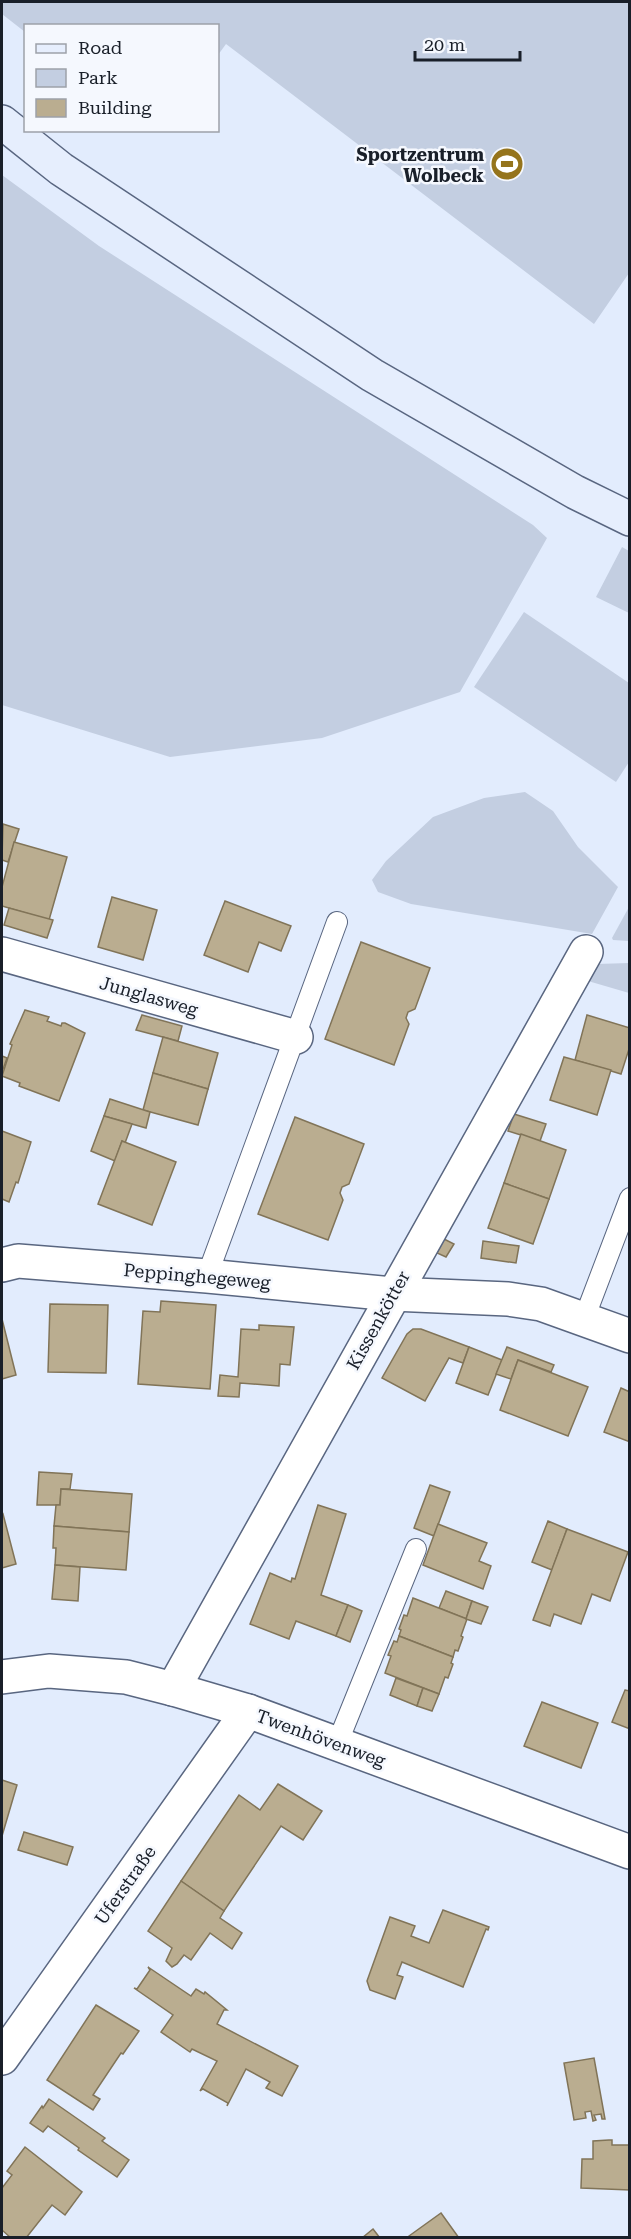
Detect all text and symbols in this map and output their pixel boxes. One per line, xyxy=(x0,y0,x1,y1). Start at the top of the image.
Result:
legend xyxy=(24,24,219,132)
scale bar xyxy=(415,24,520,62)
text: 20 m xyxy=(424,34,465,55)
text: Road xyxy=(78,37,123,58)
text: Park xyxy=(78,67,118,88)
text: Building xyxy=(78,97,152,118)
place label: Sportzentrum Wolbeck xyxy=(356,144,485,186)
sports icon: Sportzentrum Wolbeck xyxy=(489,146,525,182)
street label: Junglasweg xyxy=(97,972,201,1020)
street label: Peppinghegeweg xyxy=(123,1259,272,1293)
street label: Kissenkötter xyxy=(342,1267,414,1373)
street label: Twenhövenweg xyxy=(253,1705,389,1771)
street label: Uferstraße xyxy=(90,1841,160,1929)

